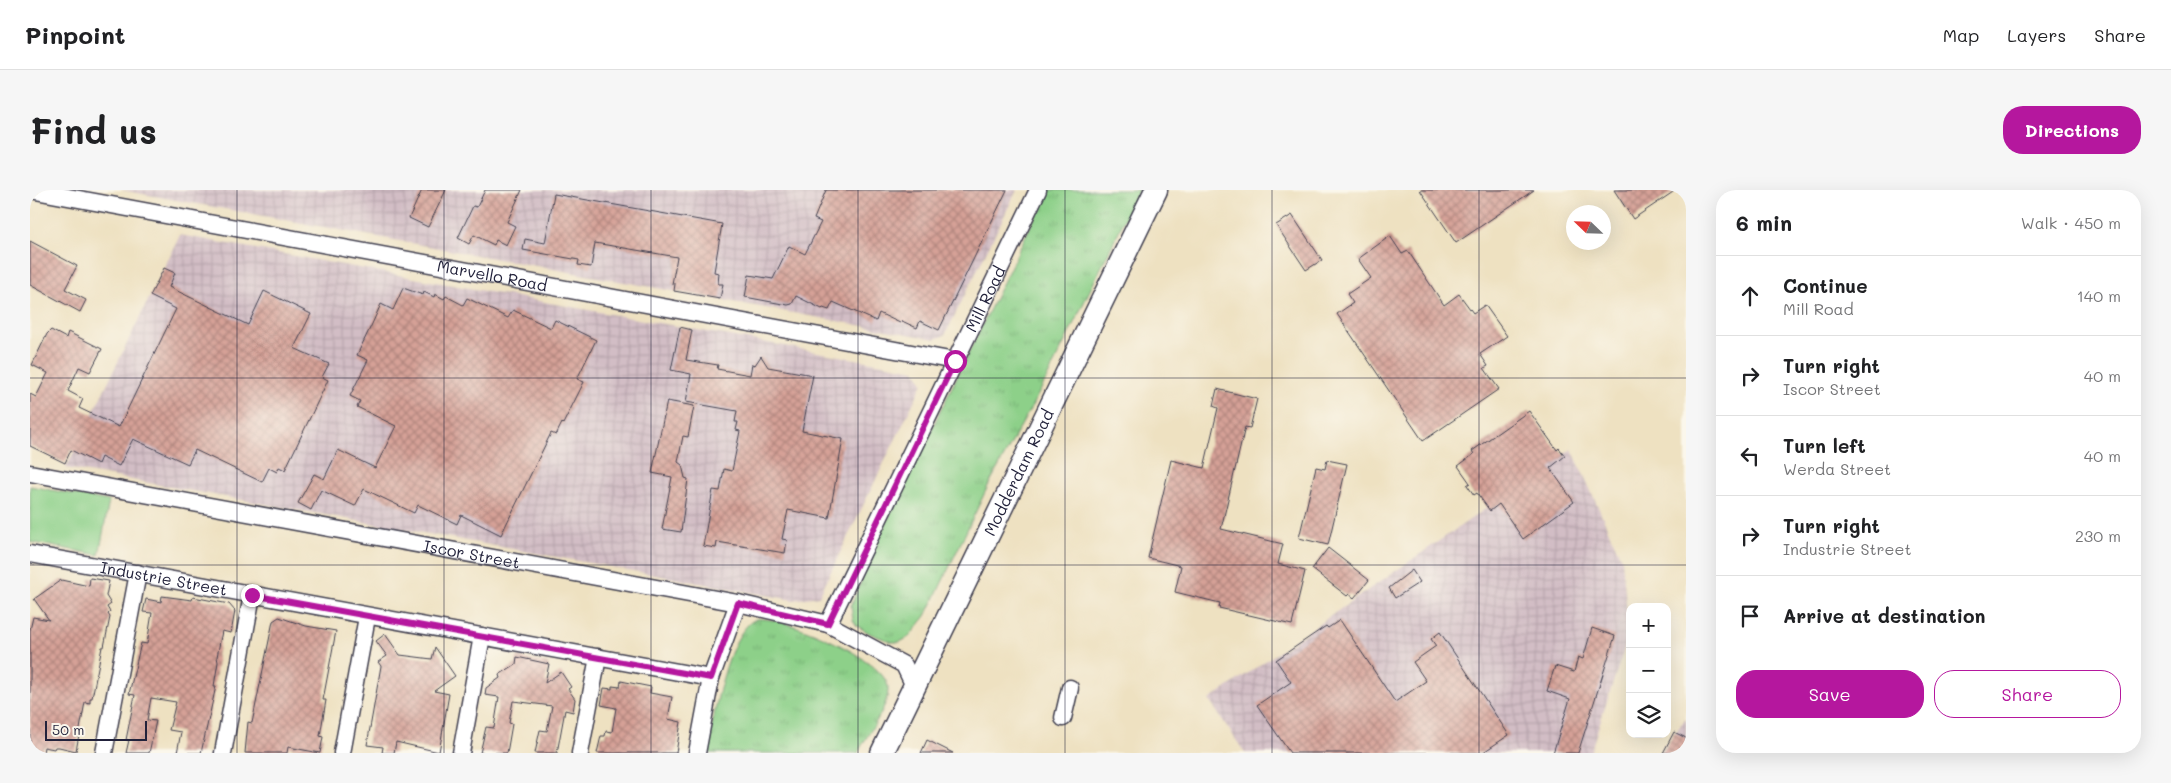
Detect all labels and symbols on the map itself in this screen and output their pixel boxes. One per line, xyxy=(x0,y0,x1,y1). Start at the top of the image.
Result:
north arrow xyxy=(1566,205,1611,250)
street label: Marvello Road xyxy=(435,254,549,295)
street label: Mill Road xyxy=(960,262,1010,335)
route start xyxy=(944,350,967,373)
street label: Modderdam Road xyxy=(978,405,1058,539)
street label: Iscor Street xyxy=(422,534,522,573)
street label: Industrie Street xyxy=(99,556,229,600)
route end xyxy=(241,584,264,607)
scale bar xyxy=(45,718,148,741)

